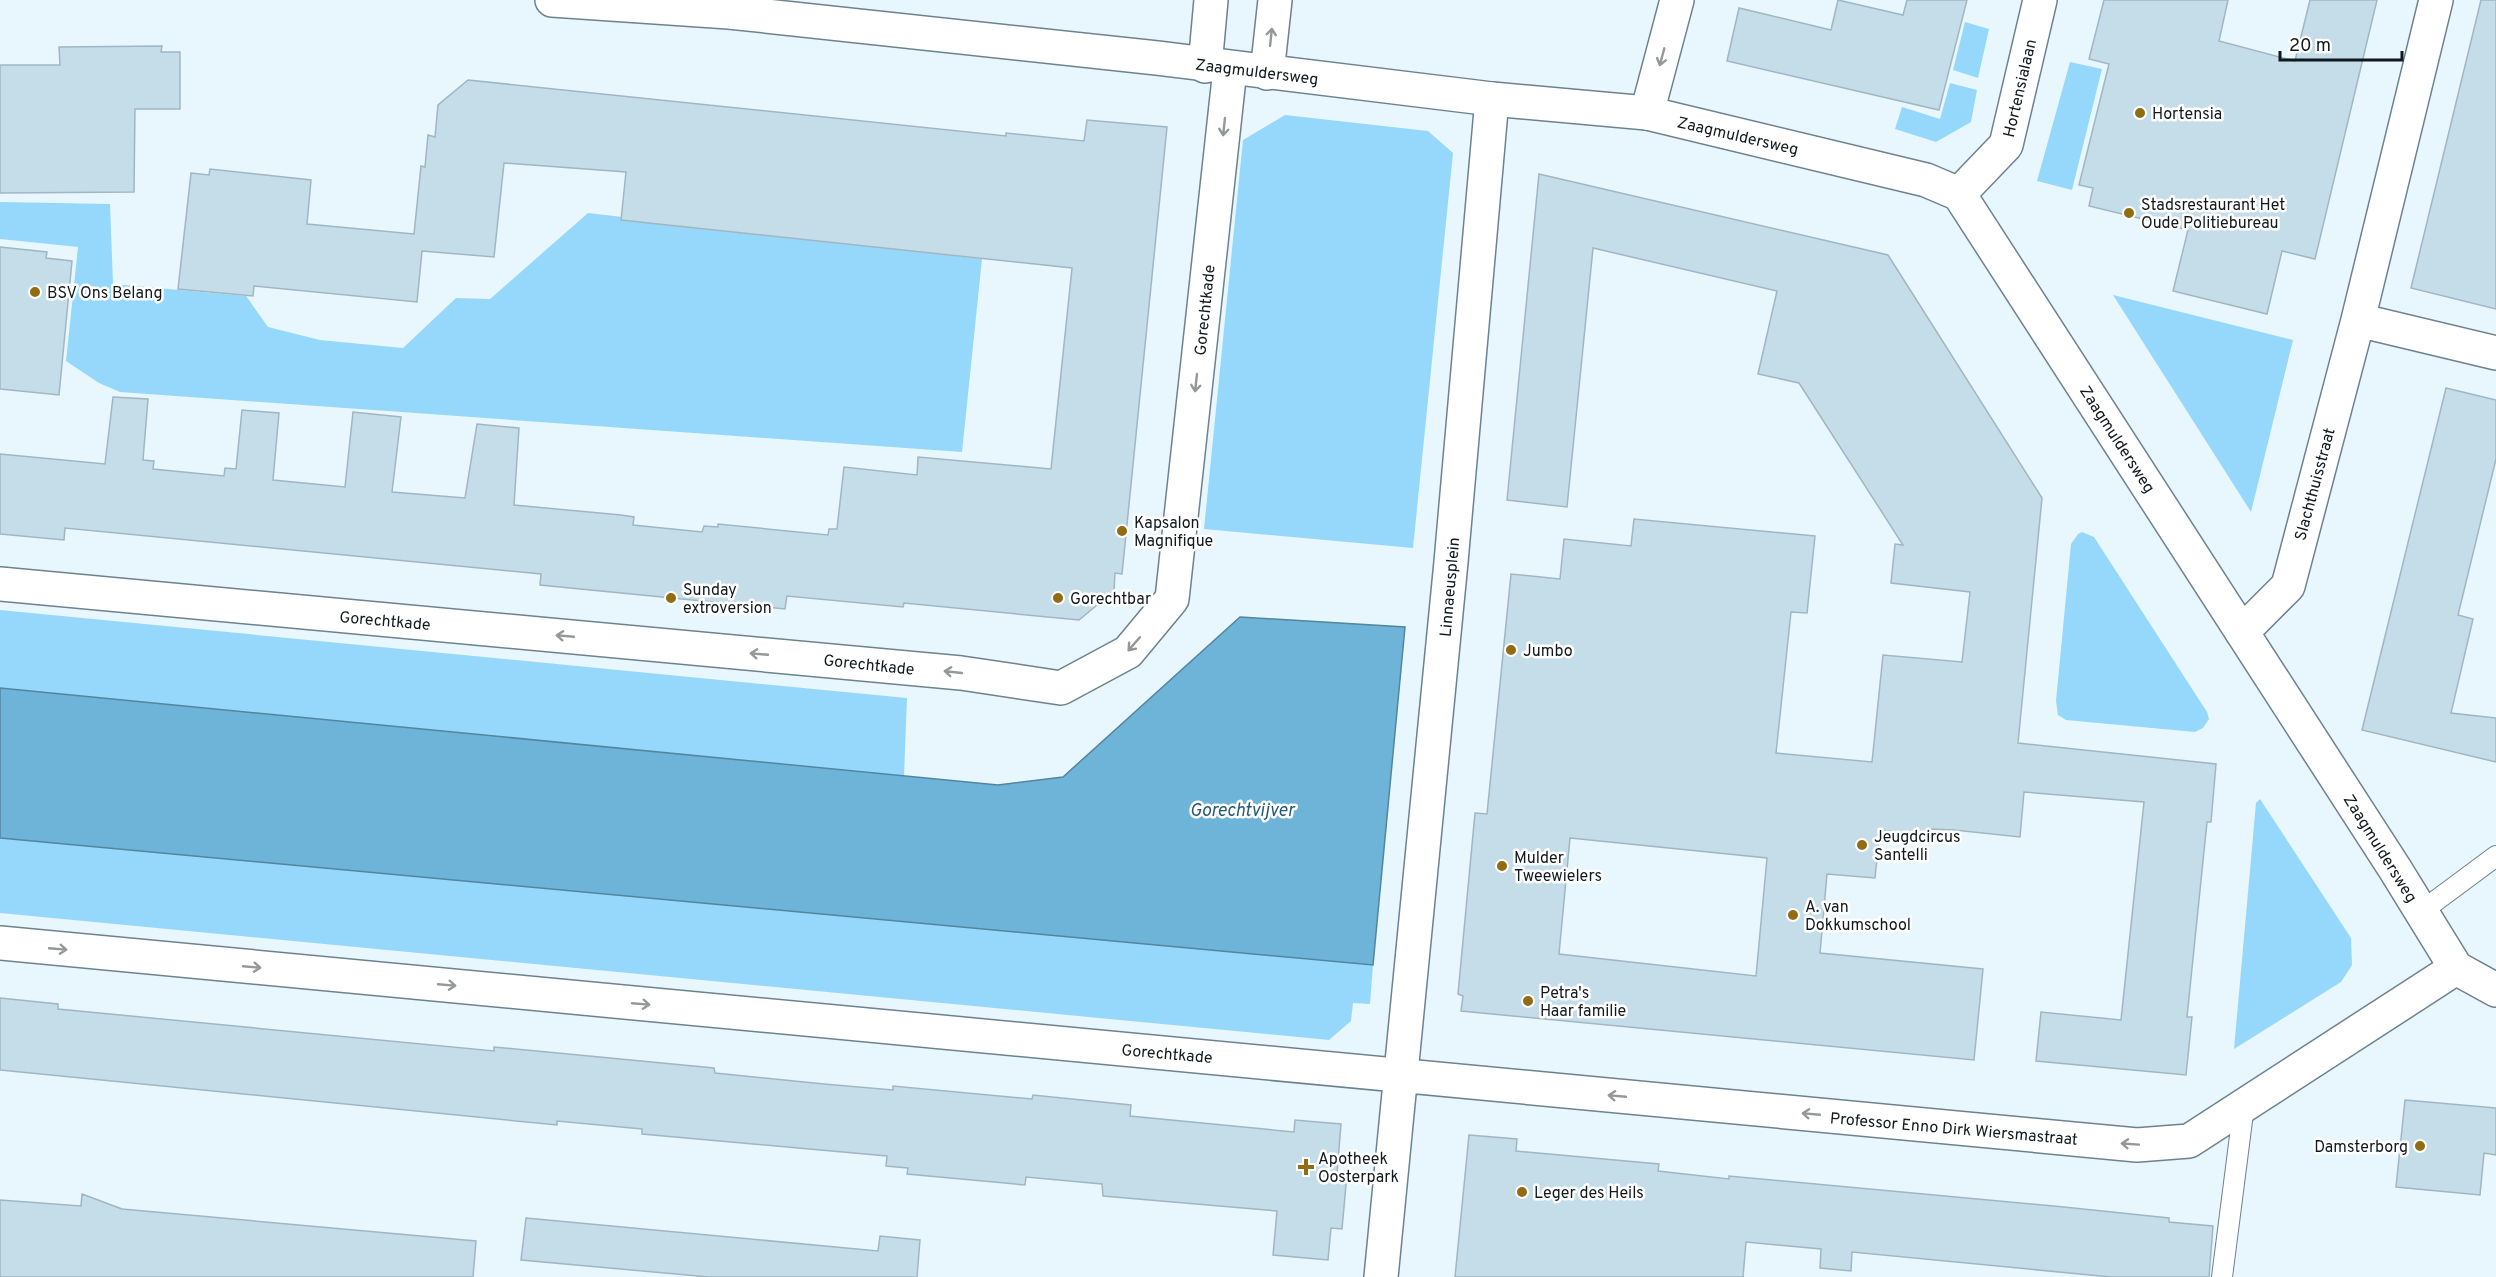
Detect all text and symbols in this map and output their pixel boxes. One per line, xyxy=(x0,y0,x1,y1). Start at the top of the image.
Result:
scale bar xyxy=(2280,24,2402,62)
one-way arrow xyxy=(1266,27,1277,47)
text: 20 m xyxy=(2289,35,2331,58)
street label: Hortensialaan xyxy=(2000,37,2042,140)
one-way arrow xyxy=(1656,47,1667,66)
street label: Zaagmuldersweg xyxy=(1194,56,1319,90)
place label: Hortensia xyxy=(2152,105,2222,125)
marker: Hortensia xyxy=(2133,106,2147,120)
street label: Zaagmuldersweg xyxy=(1675,113,1800,161)
one-way arrow xyxy=(1218,116,1229,136)
place label: Stadsrestaurant Het Oude Politiebureau xyxy=(2141,196,2285,234)
marker: Stadsrestaurant Het Oude Politiebureau xyxy=(2122,206,2136,220)
street label: Gorechtkade xyxy=(1191,264,1221,357)
place label: BSV Ons Belang xyxy=(47,284,162,304)
marker: BSV Ons Belang xyxy=(28,285,42,299)
one-way arrow xyxy=(1191,373,1202,393)
street label: Zaagmuldersweg xyxy=(2074,383,2158,497)
street label: Slachthuisstraat xyxy=(2291,426,2341,543)
place label: Kapsalon Magnifique xyxy=(1134,514,1213,552)
marker: Kapsalon Magnifique xyxy=(1115,524,1129,538)
street label: Linnaeusplein xyxy=(1437,536,1465,638)
place label: Sunday extroversion xyxy=(683,581,772,619)
place label: Gorechtbar xyxy=(1070,590,1151,610)
marker: Sunday extroversion xyxy=(664,591,678,605)
marker: Gorechtbar xyxy=(1051,591,1065,605)
street label: Gorechtkade xyxy=(338,608,431,636)
one-way arrow xyxy=(556,630,575,641)
one-way arrow xyxy=(1128,636,1141,652)
place label: Jumbo xyxy=(1523,642,1573,662)
marker: Jumbo xyxy=(1504,643,1518,657)
one-way arrow xyxy=(750,648,770,659)
street label: Gorechtkade xyxy=(822,651,915,681)
one-way arrow xyxy=(944,666,964,677)
street label: Zaagmuldersweg xyxy=(2338,791,2421,907)
water label: Gorechtvijver xyxy=(1190,800,1296,823)
place label: Jeugdcircus Santelli xyxy=(1874,828,1960,866)
marker: Jeugdcircus Santelli xyxy=(1855,838,1869,852)
place label: Mulder Tweewielers xyxy=(1514,849,1602,887)
marker: Mulder Tweewielers xyxy=(1495,859,1509,873)
place label: A. van Dokkumschool xyxy=(1805,898,1911,936)
marker: A. van Dokkumschool xyxy=(1786,908,1800,922)
one-way arrow xyxy=(48,944,68,955)
one-way arrow xyxy=(242,962,262,973)
one-way arrow xyxy=(436,980,456,991)
place label: Petra's Haar familie xyxy=(1540,984,1626,1022)
marker: Petra's Haar familie xyxy=(1521,994,1535,1008)
one-way arrow xyxy=(630,999,650,1010)
street label: Gorechtkade xyxy=(1120,1041,1213,1069)
one-way arrow xyxy=(1607,1090,1627,1101)
one-way arrow xyxy=(1801,1108,1821,1119)
street label: Professor Enno Dirk Wiersmastraat xyxy=(1829,1109,2079,1151)
one-way arrow xyxy=(2121,1138,2141,1149)
place label: Damsterborg xyxy=(2314,1138,2408,1158)
marker: Damsterborg xyxy=(2413,1139,2427,1153)
place label: Apotheek Oosterpark xyxy=(1318,1150,1399,1188)
marker: Apotheek Oosterpark xyxy=(1299,1160,1313,1174)
place label: Leger des Heils xyxy=(1534,1184,1644,1204)
marker: Leger des Heils xyxy=(1515,1185,1529,1199)

